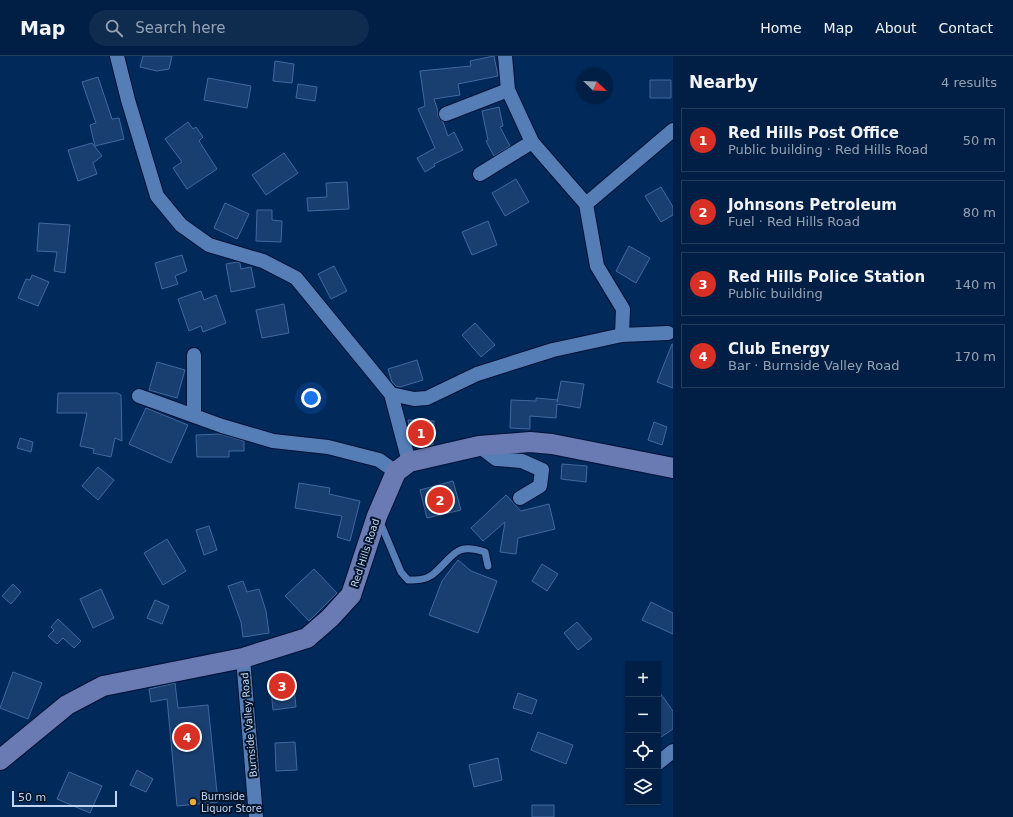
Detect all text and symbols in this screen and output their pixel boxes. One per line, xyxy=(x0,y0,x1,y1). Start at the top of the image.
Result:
search box xyxy=(89,10,369,46)
text: Map xyxy=(20,17,65,39)
icon: search xyxy=(103,17,125,39)
text: Search here xyxy=(135,19,225,37)
text: Home xyxy=(760,20,802,36)
text: Map xyxy=(824,20,853,36)
text: About xyxy=(875,20,917,36)
text: Contact xyxy=(939,20,993,36)
north arrow xyxy=(577,68,613,104)
text: Nearby xyxy=(689,72,758,92)
text: 4 results xyxy=(941,75,997,90)
text: Red Hills Post Office xyxy=(728,124,899,142)
text: 1 xyxy=(698,133,708,148)
text: 50 m xyxy=(963,133,996,148)
text: Public building · Red Hills Road xyxy=(728,142,928,157)
text: Johnsons Petroleum xyxy=(728,196,897,214)
text: 2 xyxy=(698,205,708,220)
text: 80 m xyxy=(963,205,996,220)
text: Fuel · Red Hills Road xyxy=(728,214,860,229)
text: Red Hills Police Station xyxy=(728,268,925,286)
text: 3 xyxy=(698,277,708,292)
text: 140 m xyxy=(954,277,996,292)
text: Public building xyxy=(728,286,823,301)
text: Club Energy xyxy=(728,340,830,358)
text: 4 xyxy=(698,349,708,364)
text: 170 m xyxy=(954,349,996,364)
text: Bar · Burnside Valley Road xyxy=(728,358,899,373)
your location xyxy=(301,388,321,408)
pin: 1 xyxy=(408,418,434,448)
pin: 2 xyxy=(427,485,453,515)
street label: Red Hills Road xyxy=(349,517,381,589)
map controls xyxy=(625,661,661,805)
button: + xyxy=(625,661,661,697)
pin: 3 xyxy=(269,671,295,701)
street label: Burnside Valley Road xyxy=(239,672,259,778)
button: − xyxy=(625,697,661,733)
pin: 4 xyxy=(174,722,200,752)
button: locate xyxy=(625,733,661,769)
button: layers xyxy=(625,769,661,805)
scale bar xyxy=(12,789,117,808)
text: 50 m xyxy=(18,791,46,804)
place label: Burnside Liquor Store xyxy=(201,791,262,814)
marker: Burnside Liquor Store xyxy=(188,797,198,807)

